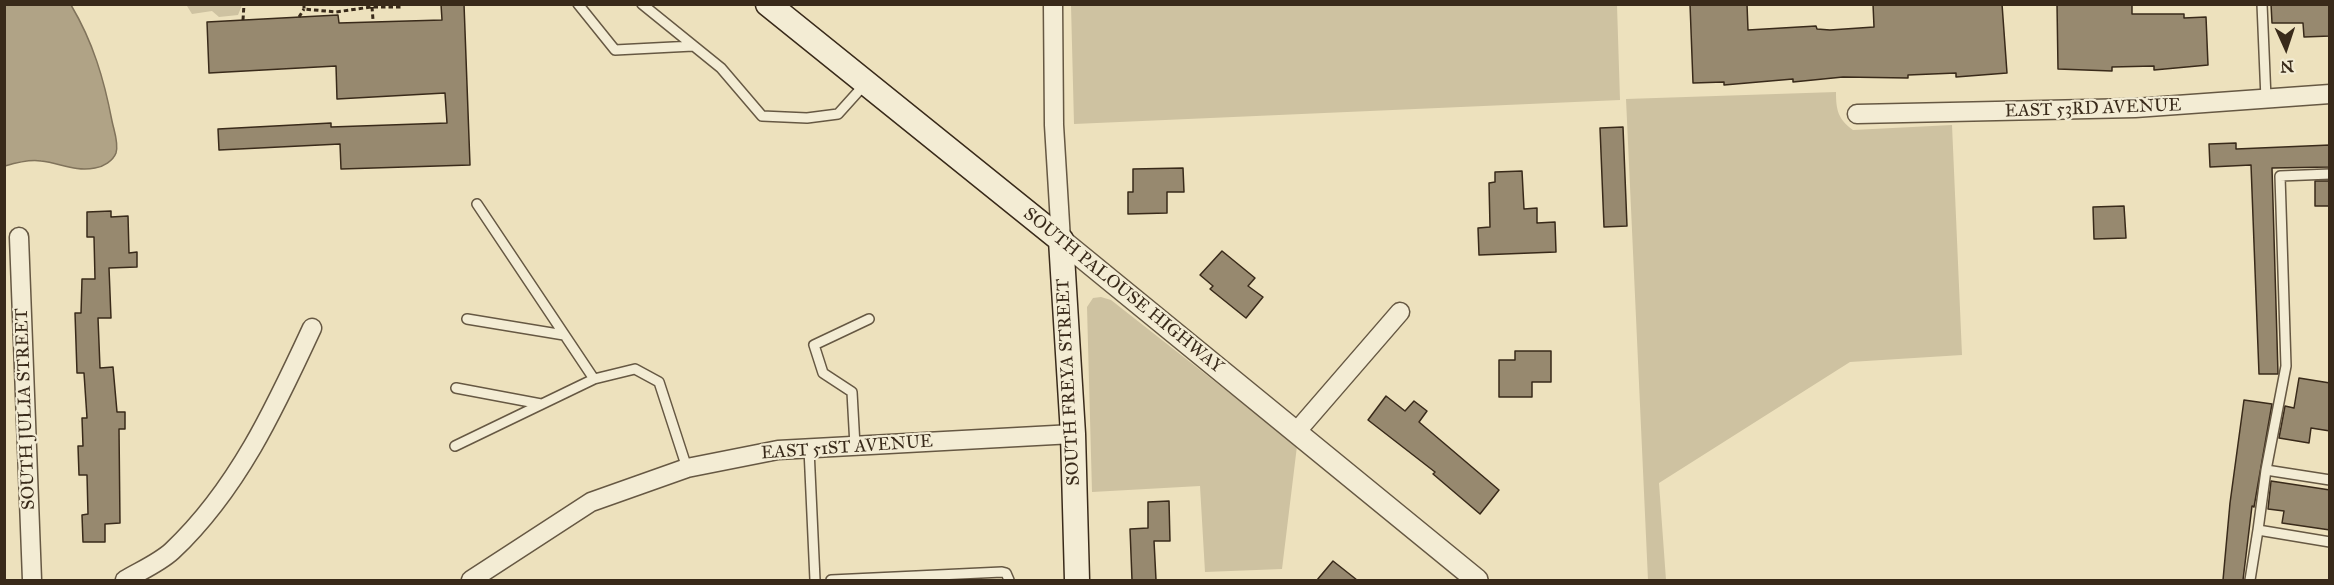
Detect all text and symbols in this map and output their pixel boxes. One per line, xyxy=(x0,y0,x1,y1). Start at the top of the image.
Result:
north arrow xyxy=(2256,18,2316,78)
text: N xyxy=(2280,57,2294,76)
street label: EAST 53RD AVENUE xyxy=(2004,95,2182,123)
street label: SOUTH PALOUSE HIGHWAY xyxy=(1019,204,1227,378)
street label: SOUTH FREYA STREET xyxy=(1053,278,1085,486)
street label: SOUTH JULIA STREET xyxy=(12,308,40,510)
street label: EAST 51ST AVENUE xyxy=(760,431,934,465)

